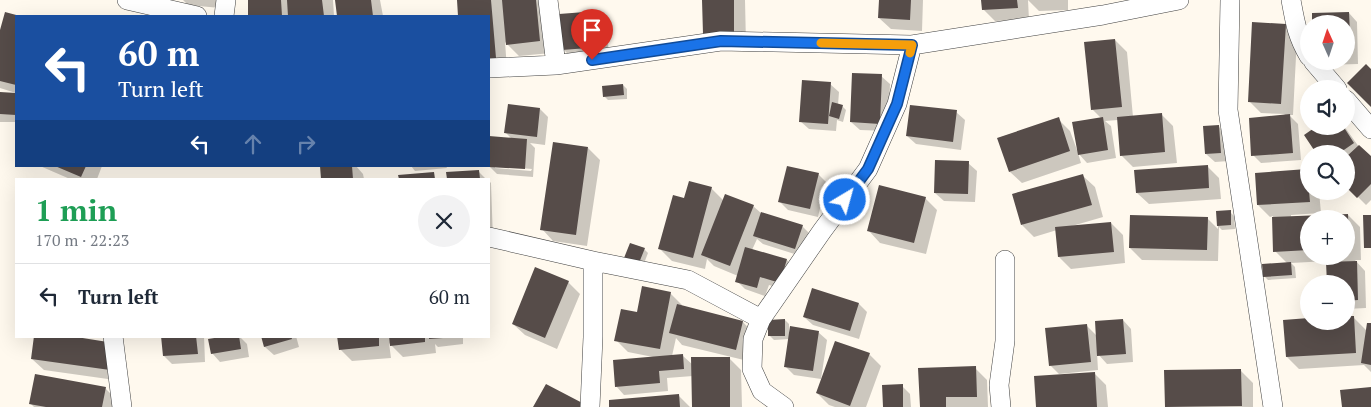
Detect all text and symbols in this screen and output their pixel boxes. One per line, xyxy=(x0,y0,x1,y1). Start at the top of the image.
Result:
pin xyxy=(571,9,613,60)
north arrow xyxy=(1300,15,1355,70)
map controls xyxy=(1300,15,1355,330)
icon: arrive xyxy=(578,16,606,44)
text: 60 m xyxy=(118,30,199,76)
icon: left xyxy=(35,35,100,100)
text: Turn left xyxy=(118,74,204,103)
button: sound xyxy=(1300,80,1355,135)
icon: left xyxy=(186,130,214,158)
icon: ahead xyxy=(239,130,267,158)
icon: right xyxy=(292,130,320,158)
button: search xyxy=(1300,145,1355,200)
position arrow xyxy=(818,173,870,225)
text: 1 min xyxy=(35,190,117,230)
button: close xyxy=(418,195,470,247)
button: + xyxy=(1300,210,1355,265)
text: 170 m · 22:23 xyxy=(35,229,129,251)
button: − xyxy=(1300,275,1355,330)
icon: left xyxy=(35,282,63,310)
text: Turn left xyxy=(78,284,159,309)
text: 60 m xyxy=(429,284,470,309)

